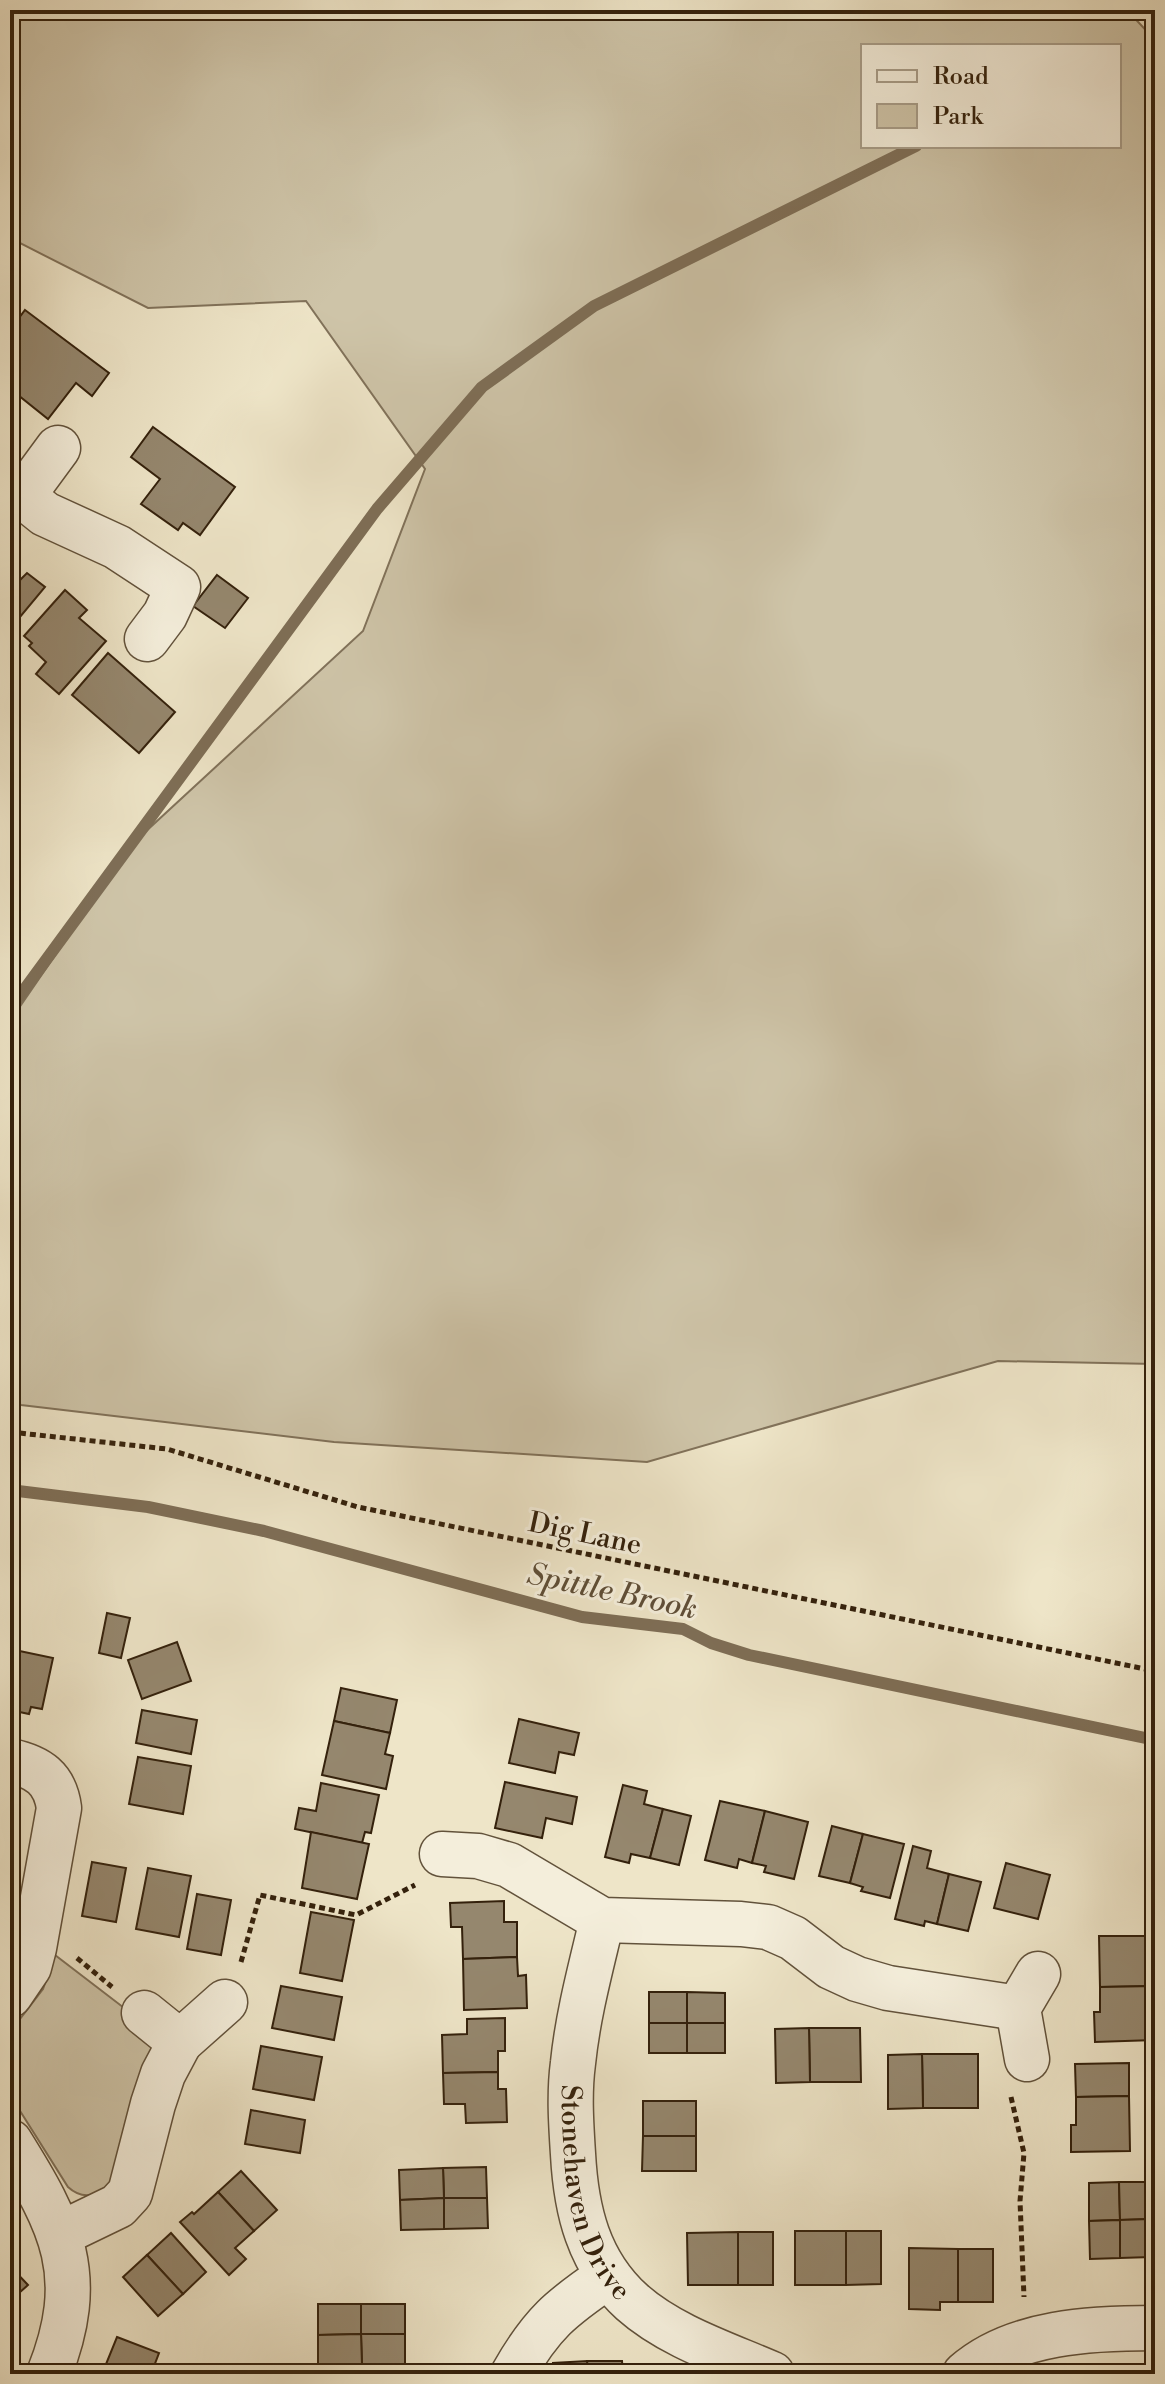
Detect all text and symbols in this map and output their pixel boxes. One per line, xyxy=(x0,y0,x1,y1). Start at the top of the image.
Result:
legend xyxy=(861,44,1121,148)
text: Road xyxy=(933,62,989,92)
text: Park xyxy=(933,102,984,132)
street label: Dig Lane xyxy=(525,1505,645,1563)
water label: Spittle Brook xyxy=(524,1555,700,1629)
street label: Stonehaven Drive xyxy=(553,2084,638,2308)

